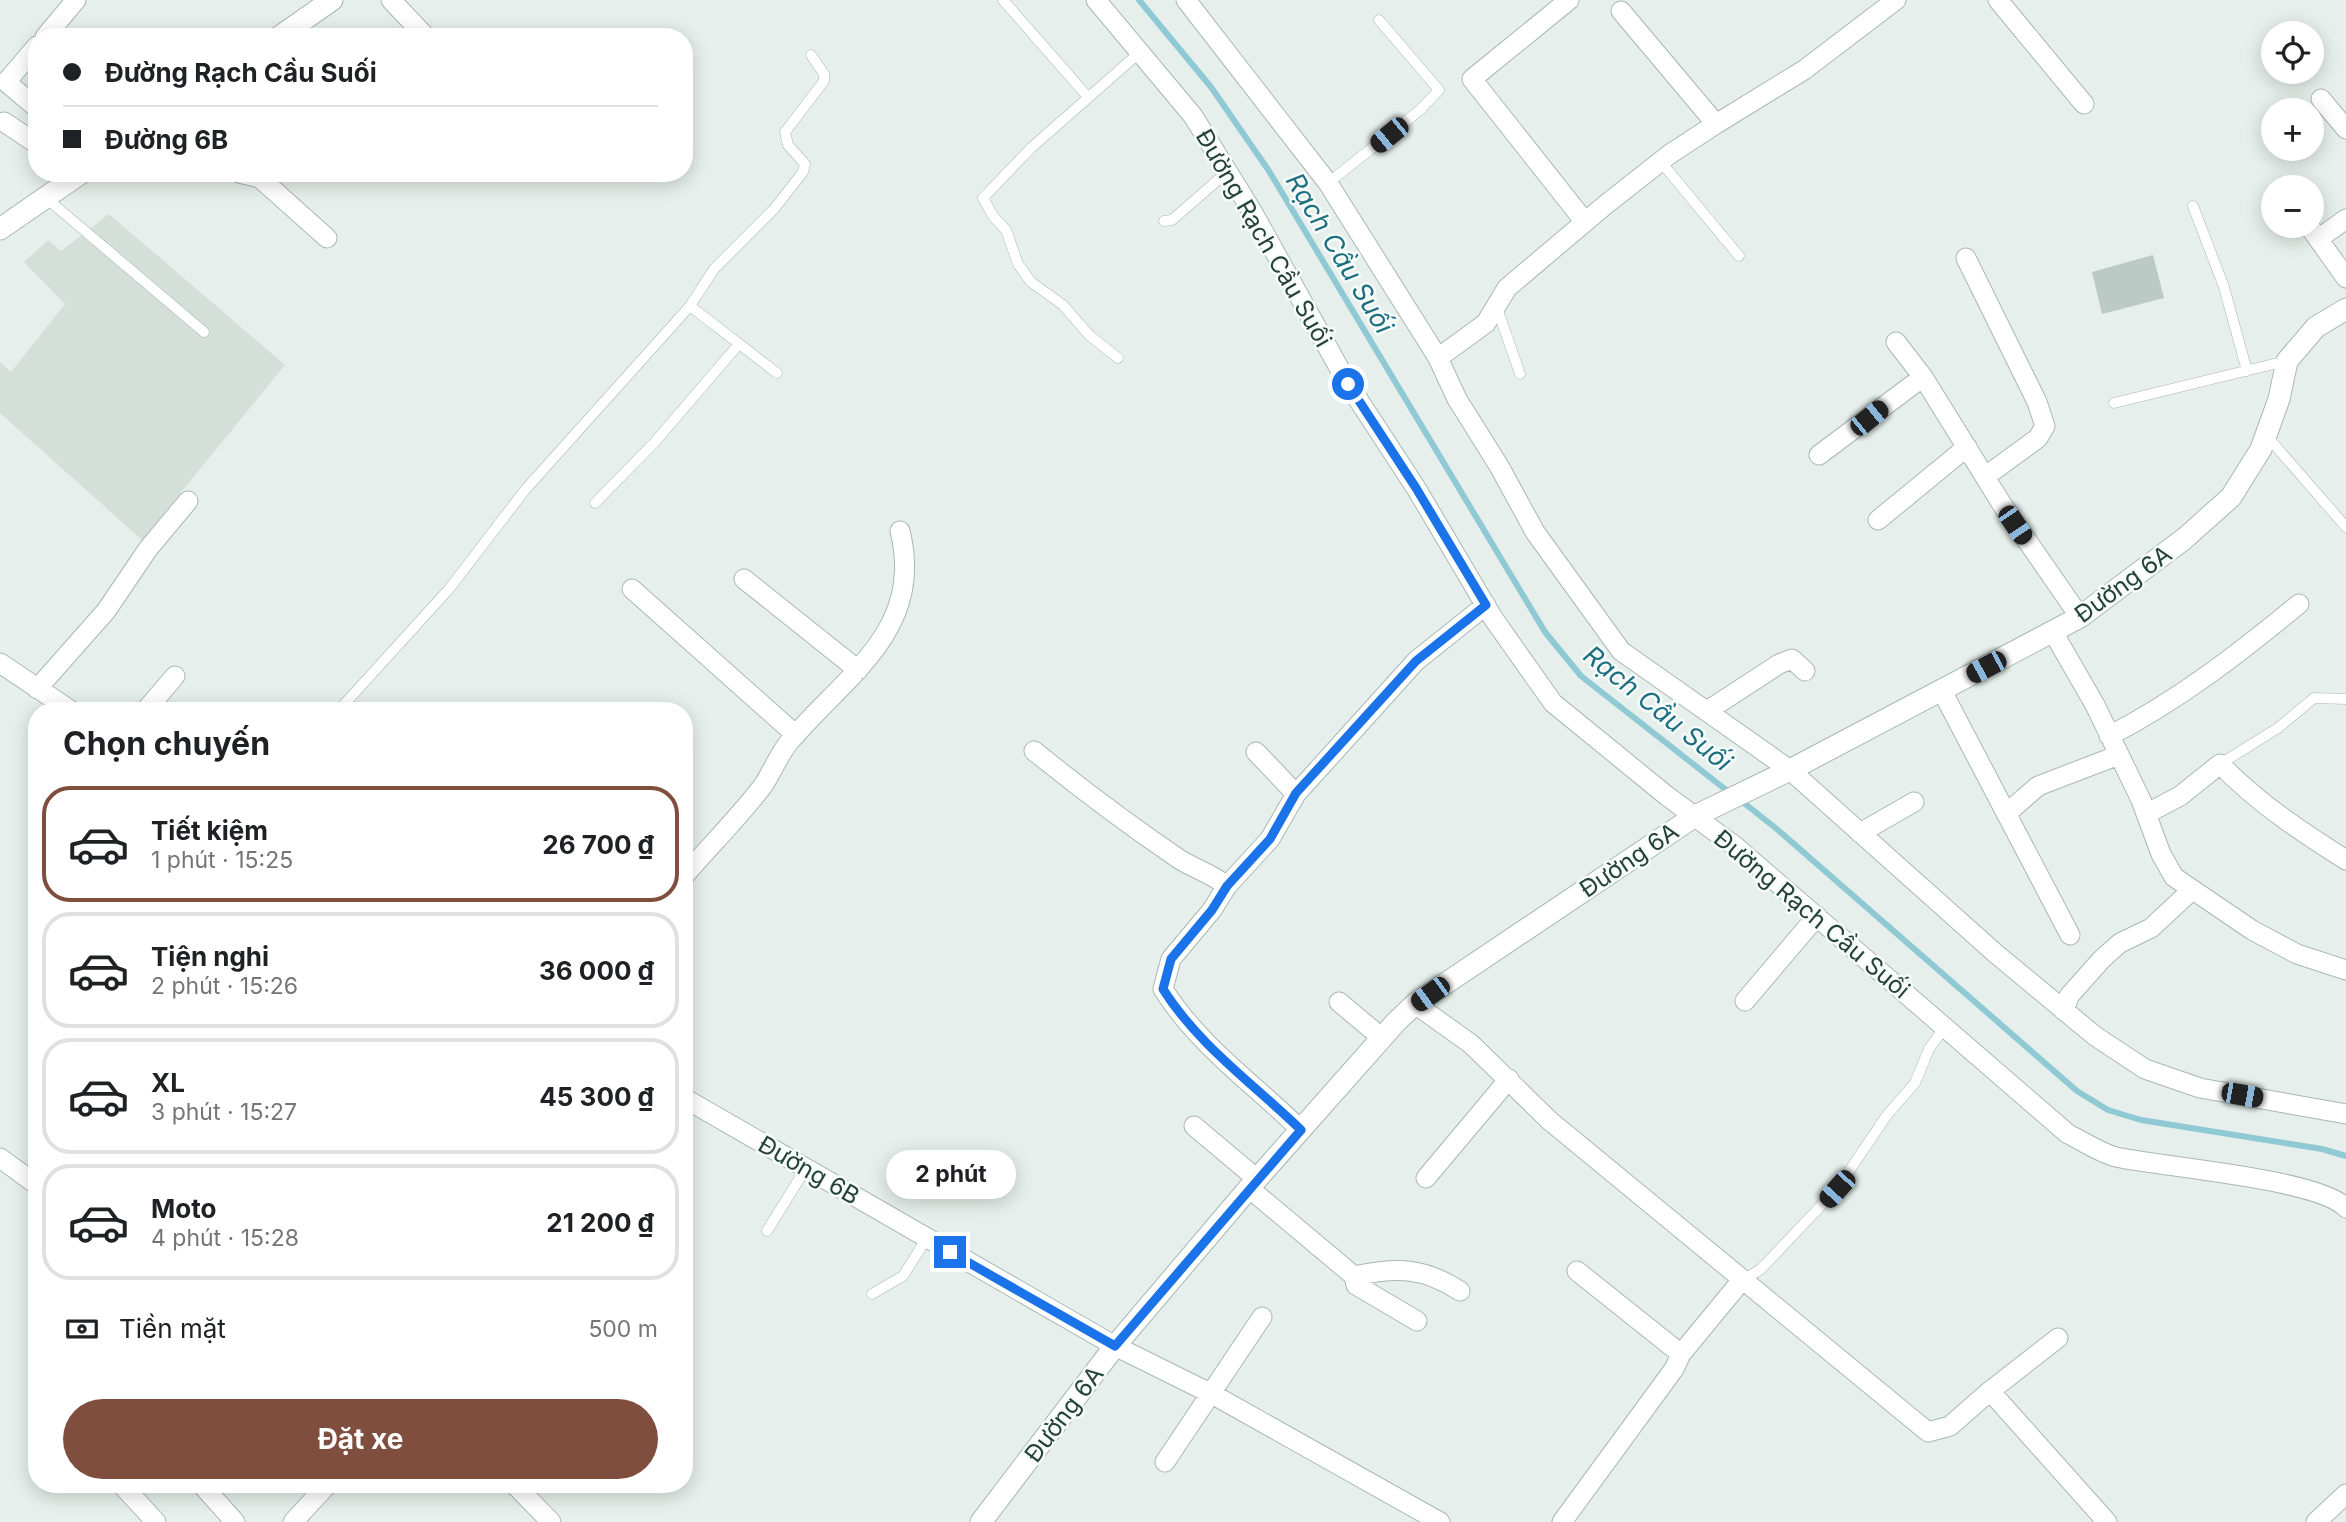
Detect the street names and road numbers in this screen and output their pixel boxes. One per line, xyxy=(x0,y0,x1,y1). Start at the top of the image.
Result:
street label: Đường Rạch Cầu Suối xyxy=(1190,124,1338,352)
street label: Đường 6A xyxy=(2069,539,2177,629)
street label: Đường 6A xyxy=(1574,816,1684,904)
street label: Đường Rạch Cầu Suối xyxy=(1708,824,1916,1004)
street label: Đường 6B xyxy=(753,1129,865,1211)
street label: Đường 6A xyxy=(1018,1360,1110,1468)

